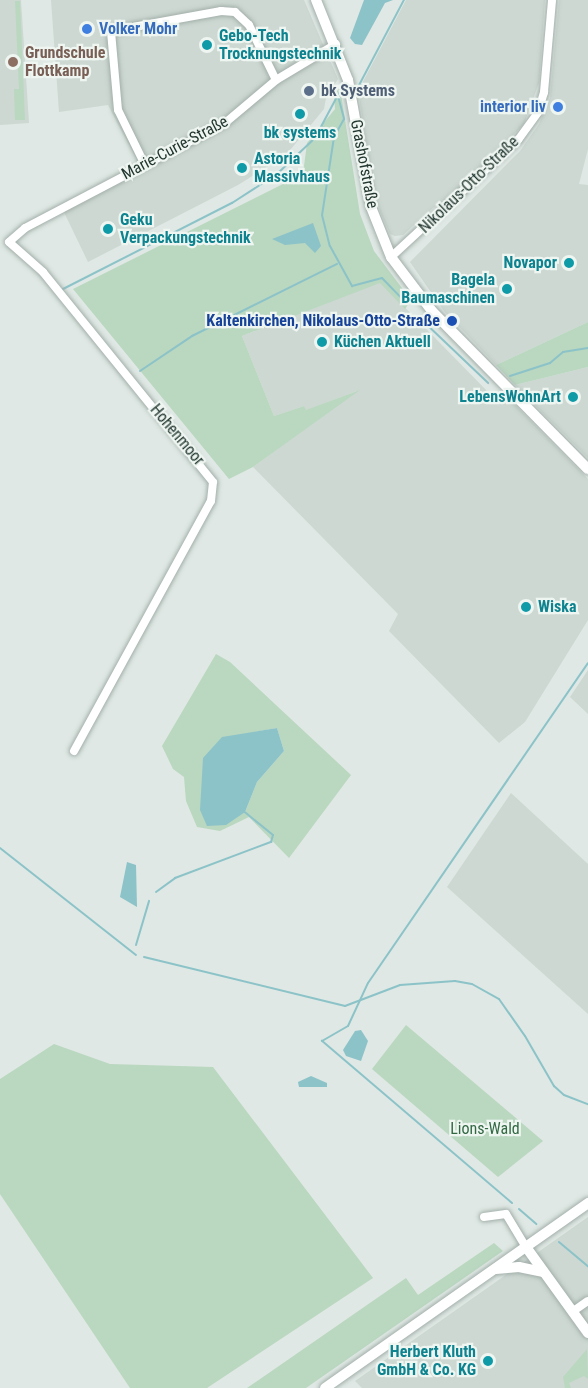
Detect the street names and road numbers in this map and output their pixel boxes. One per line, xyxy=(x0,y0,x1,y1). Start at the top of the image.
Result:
street label: Marie-Curie-Straße xyxy=(119,112,231,184)
street label: Grashofstraße xyxy=(346,118,382,210)
street label: Nikolaus-Otto-Straße xyxy=(415,133,523,237)
street label: Hohenmoor xyxy=(146,401,208,469)

